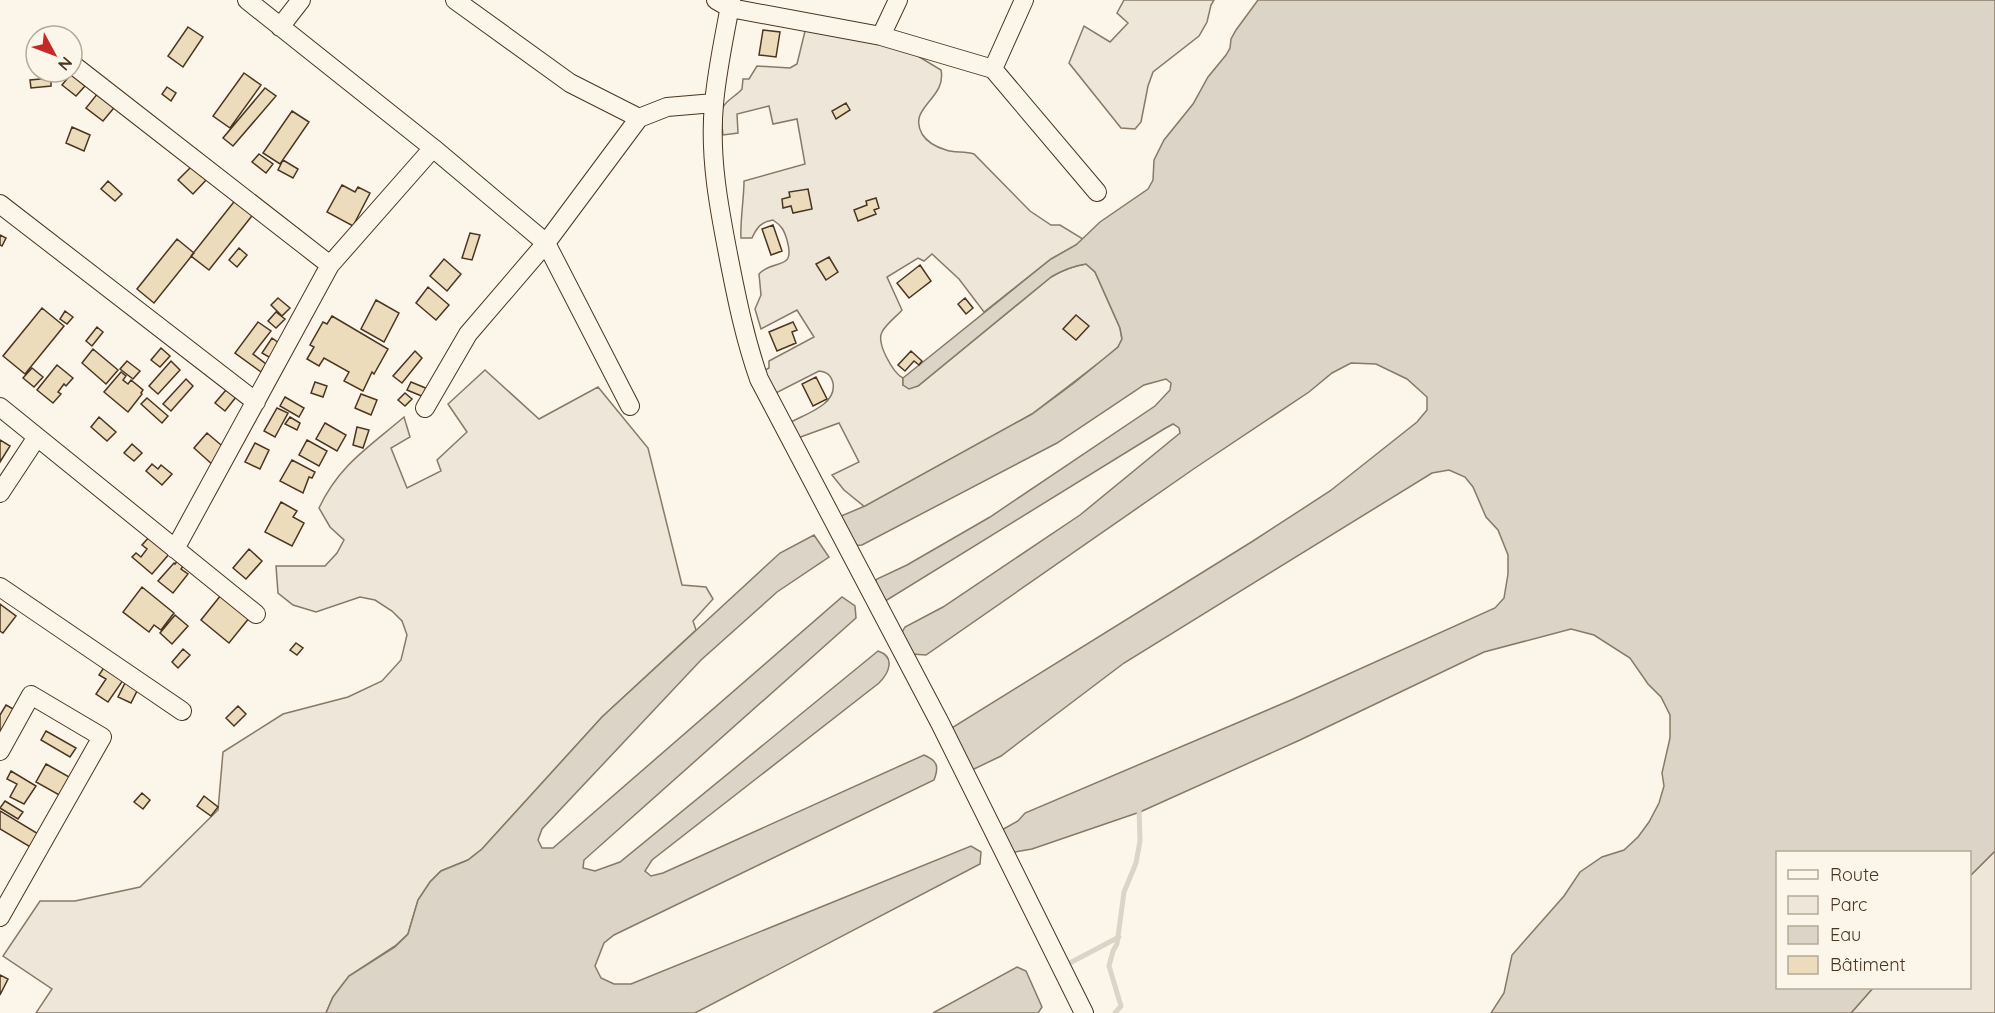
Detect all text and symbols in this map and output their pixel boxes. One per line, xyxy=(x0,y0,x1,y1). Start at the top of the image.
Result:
north arrow xyxy=(24,24,84,84)
text: N xyxy=(54,53,77,75)
legend xyxy=(1776,851,1971,989)
text: Route xyxy=(1830,863,1879,886)
text: Parc xyxy=(1830,893,1867,916)
text: Eau xyxy=(1830,923,1861,946)
text: Bâtiment xyxy=(1830,953,1906,976)

